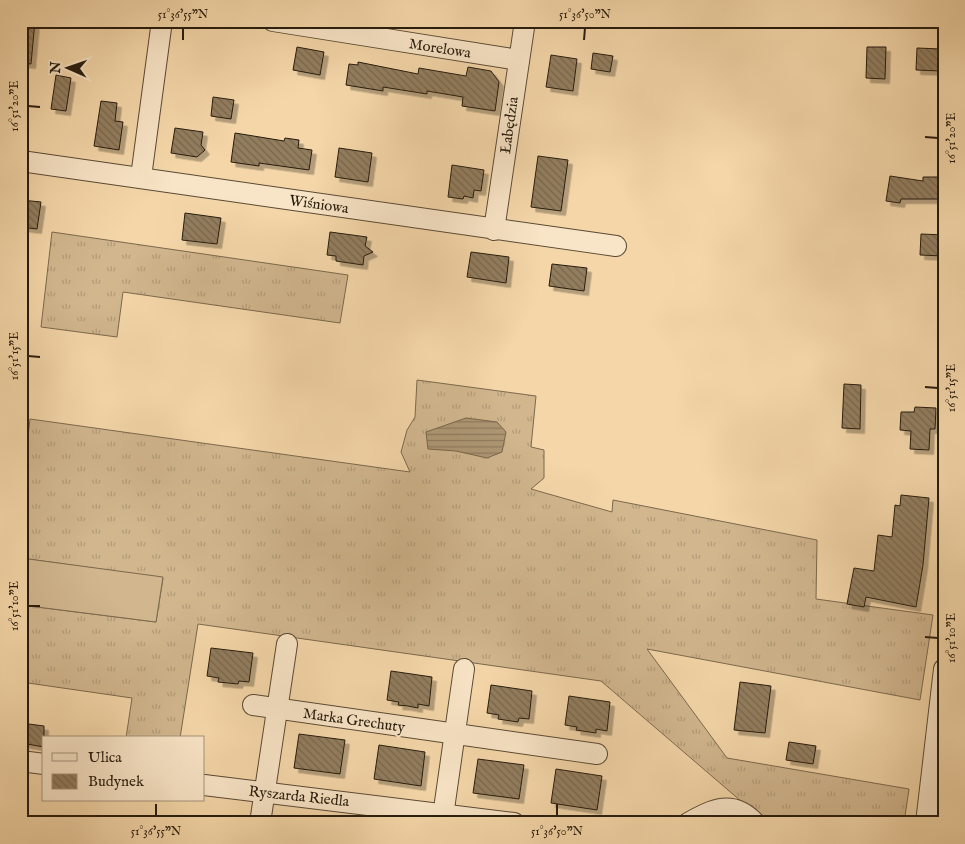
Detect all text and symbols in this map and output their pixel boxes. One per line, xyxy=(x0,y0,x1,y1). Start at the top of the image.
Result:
text: 51°36'55"N xyxy=(158,7,209,22)
text: 51°36'50"N xyxy=(559,7,612,22)
street label: Morelowa xyxy=(407,34,473,63)
north arrow xyxy=(42,42,92,92)
text: N xyxy=(47,61,65,75)
text: 16°51'20"E xyxy=(7,80,22,132)
street label: Łabędzia xyxy=(496,95,523,155)
text: 16°51'20"E xyxy=(944,112,959,164)
street label: Wiśniowa xyxy=(288,191,350,218)
text: 16°51'15"E xyxy=(7,332,22,380)
text: 16°51'15"E xyxy=(944,364,959,412)
text: 16°51'10"E xyxy=(7,581,22,631)
text: 16°51'10"E xyxy=(944,613,959,663)
street label: Marka Grechuty xyxy=(302,704,407,737)
legend xyxy=(42,736,205,802)
text: Ulica xyxy=(88,748,122,767)
text: Budynek xyxy=(88,772,145,791)
street label: Ryszarda Riedla xyxy=(248,782,351,811)
text: 51°36'55"N xyxy=(131,824,182,839)
text: 51°36'50"N xyxy=(531,824,584,839)

